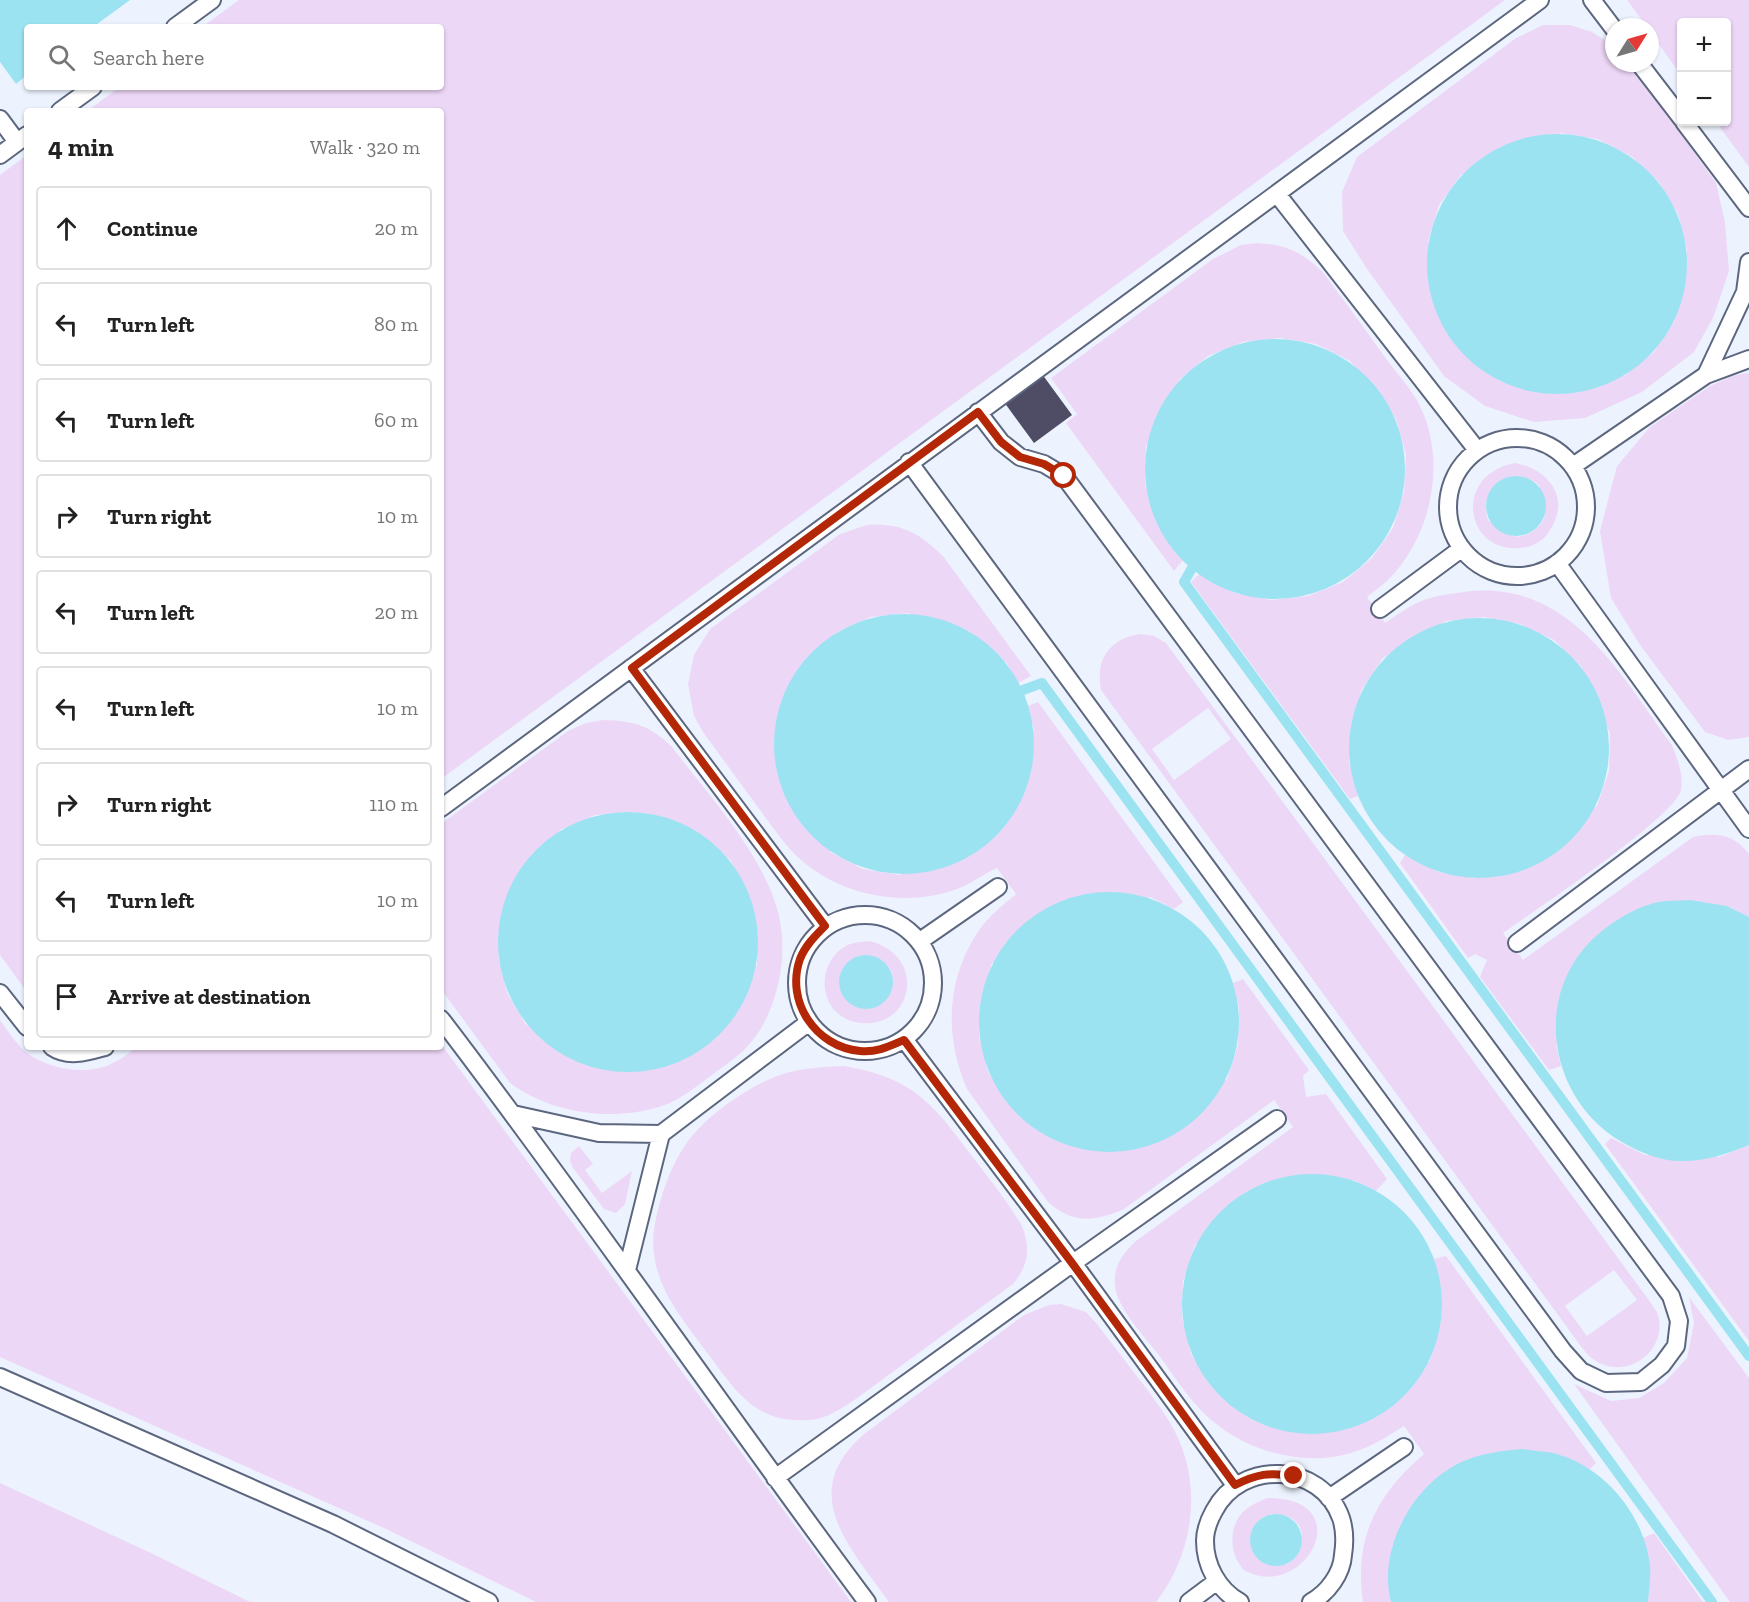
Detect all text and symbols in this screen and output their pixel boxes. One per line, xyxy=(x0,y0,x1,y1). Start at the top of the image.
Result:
north arrow xyxy=(1605,18,1659,72)
map controls xyxy=(1677,18,1731,126)
button: + xyxy=(1677,18,1731,72)
search box xyxy=(24,24,444,90)
icon: search xyxy=(45,41,78,74)
text: Search here xyxy=(93,44,204,71)
button: − xyxy=(1677,72,1731,126)
text: 4 min xyxy=(48,131,114,163)
text: Walk · 320 m xyxy=(310,135,420,159)
icon: ahead xyxy=(50,212,83,245)
text: Continue xyxy=(107,215,198,242)
text: 20 m xyxy=(374,216,418,240)
icon: left xyxy=(50,308,83,341)
text: Turn left xyxy=(107,311,194,338)
text: 80 m xyxy=(374,312,418,336)
icon: left xyxy=(50,404,83,437)
text: Turn left xyxy=(107,407,194,434)
text: 60 m xyxy=(374,408,418,432)
route start xyxy=(1050,462,1076,488)
icon: right xyxy=(50,500,83,533)
text: Turn right xyxy=(107,503,211,530)
text: 10 m xyxy=(377,504,418,528)
icon: left xyxy=(50,596,83,629)
text: Turn left xyxy=(107,599,194,626)
text: 20 m xyxy=(374,600,418,624)
icon: left xyxy=(50,692,83,725)
text: Turn left xyxy=(107,695,194,722)
text: 10 m xyxy=(377,696,418,720)
icon: right xyxy=(50,788,83,821)
text: Turn right xyxy=(107,791,211,818)
text: 110 m xyxy=(369,792,418,816)
icon: left xyxy=(50,884,83,917)
text: Turn left xyxy=(107,887,194,914)
text: 10 m xyxy=(377,888,418,912)
icon: arrive xyxy=(50,980,83,1013)
text: Arrive at destination xyxy=(107,983,310,1010)
route end xyxy=(1280,1462,1306,1488)

